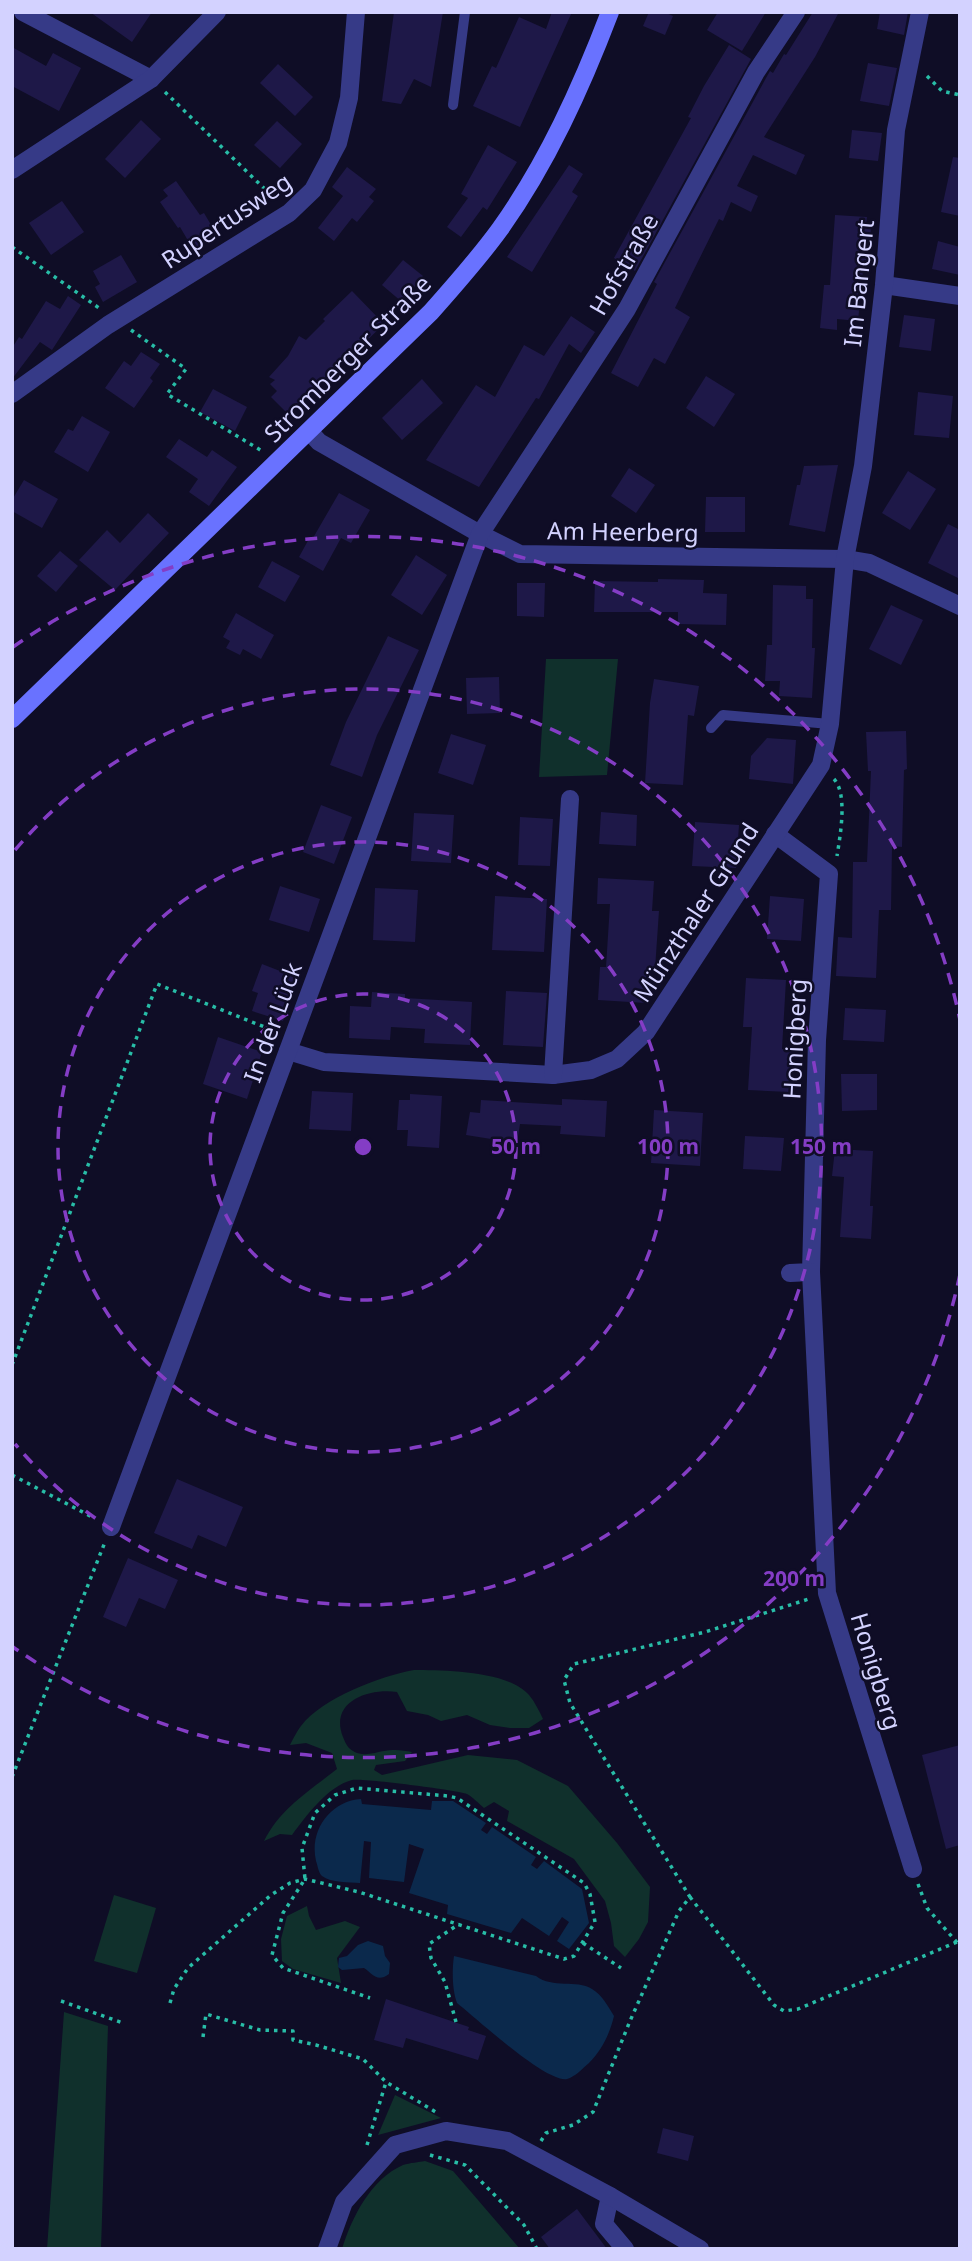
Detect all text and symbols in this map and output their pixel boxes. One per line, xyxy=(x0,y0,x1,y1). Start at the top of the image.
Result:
street label: Rupertusweg xyxy=(155,164,297,276)
street label: Hofstraße xyxy=(581,207,665,321)
street label: Im Bangert xyxy=(835,218,881,348)
street label: Stromberger Straße xyxy=(256,267,438,449)
street label: Am Heerberg xyxy=(547,513,699,549)
street label: Münzthaler Grund xyxy=(625,816,765,1008)
street label: In der Lück xyxy=(235,957,309,1087)
street label: Honigberg xyxy=(774,978,814,1100)
text: 50 m xyxy=(491,1132,541,1160)
text: 100 m xyxy=(637,1132,699,1160)
text: 150 m xyxy=(790,1132,852,1160)
centre of rings xyxy=(351,1135,375,1159)
text: 200 m xyxy=(763,1564,825,1592)
street label: Honigberg xyxy=(844,1608,910,1734)

